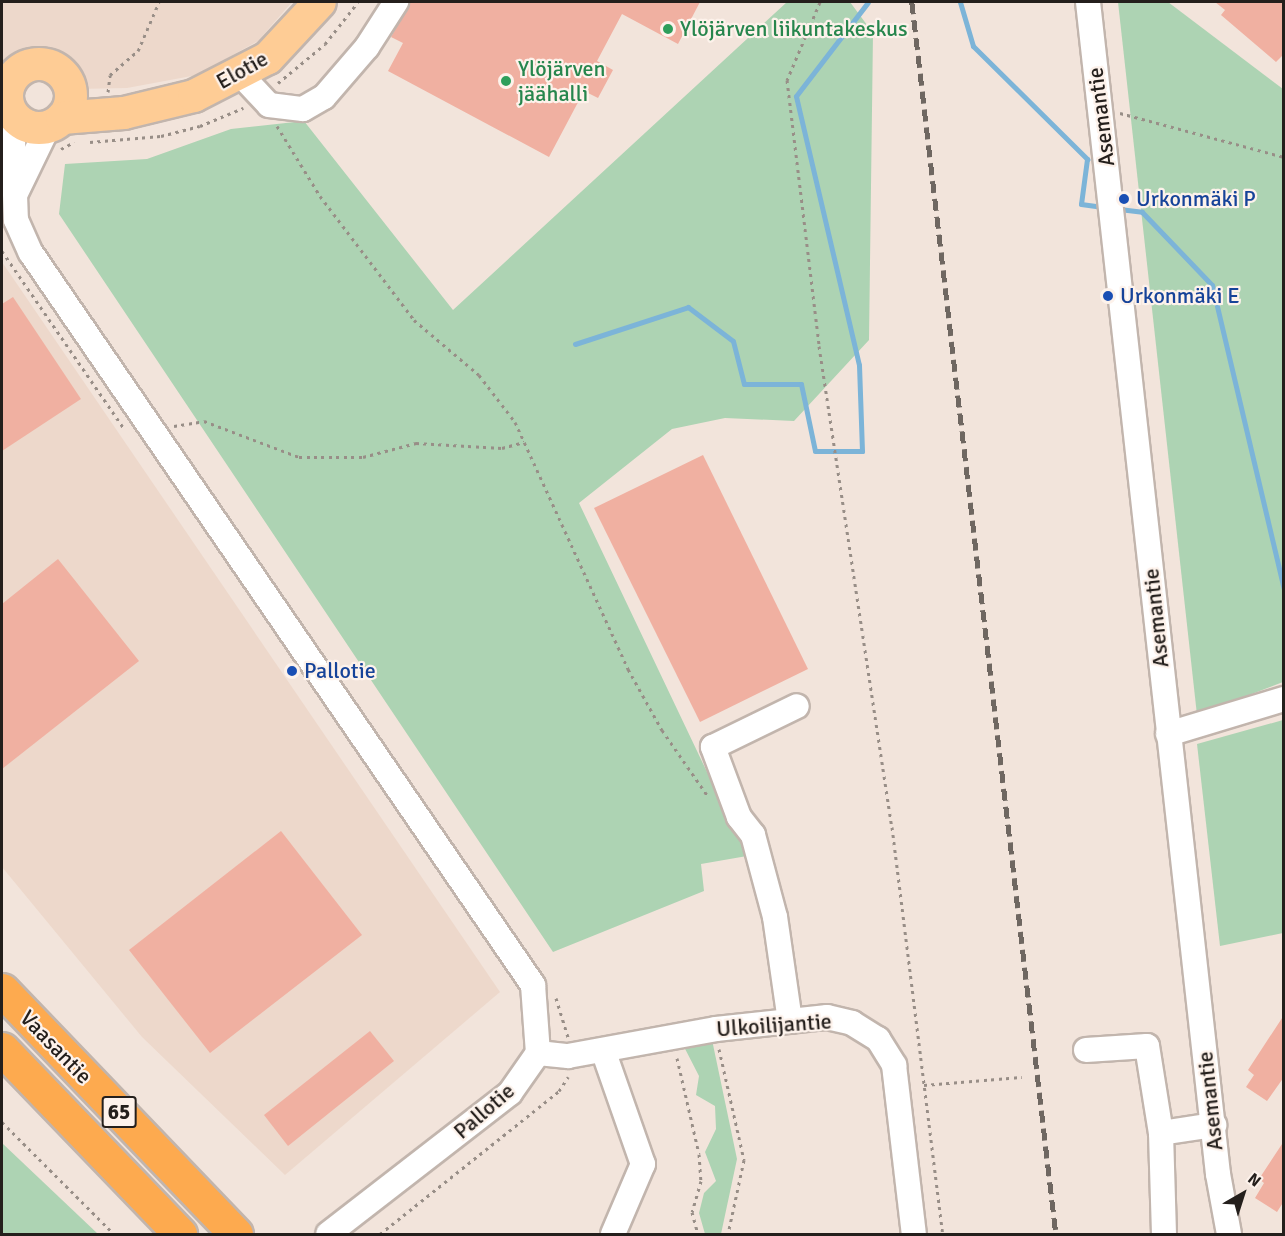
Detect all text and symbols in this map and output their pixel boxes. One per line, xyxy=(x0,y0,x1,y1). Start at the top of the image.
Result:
place label: Ylöjärven liikuntakeskus xyxy=(680,16,908,42)
marker: Ylöjärven liikuntakeskus xyxy=(661,22,675,36)
street label: Elotie xyxy=(212,45,272,95)
place label: Ylöjärven jäähalli xyxy=(518,55,605,106)
street label: Asemantie xyxy=(1082,66,1120,168)
marker: Ylöjärven jäähalli xyxy=(499,74,513,88)
place label: Urkonmäki P xyxy=(1136,186,1256,212)
marker: Urkonmäki P xyxy=(1117,192,1131,206)
place label: Urkonmäki E xyxy=(1120,283,1240,309)
marker: Urkonmäki E xyxy=(1101,289,1115,303)
street label: Asemantie xyxy=(1138,567,1174,669)
place label: Pallotie xyxy=(304,658,376,684)
marker: Pallotie xyxy=(285,664,299,678)
street label: Vaasantie xyxy=(15,1005,97,1089)
street label: Ulkoilijantie xyxy=(715,1008,833,1042)
street label: Asemantie xyxy=(1192,1050,1228,1152)
street label: Pallotie xyxy=(448,1078,520,1144)
road number: 65 xyxy=(101,1094,137,1130)
north arrow xyxy=(1213,1164,1273,1224)
text: N xyxy=(1244,1169,1265,1191)

